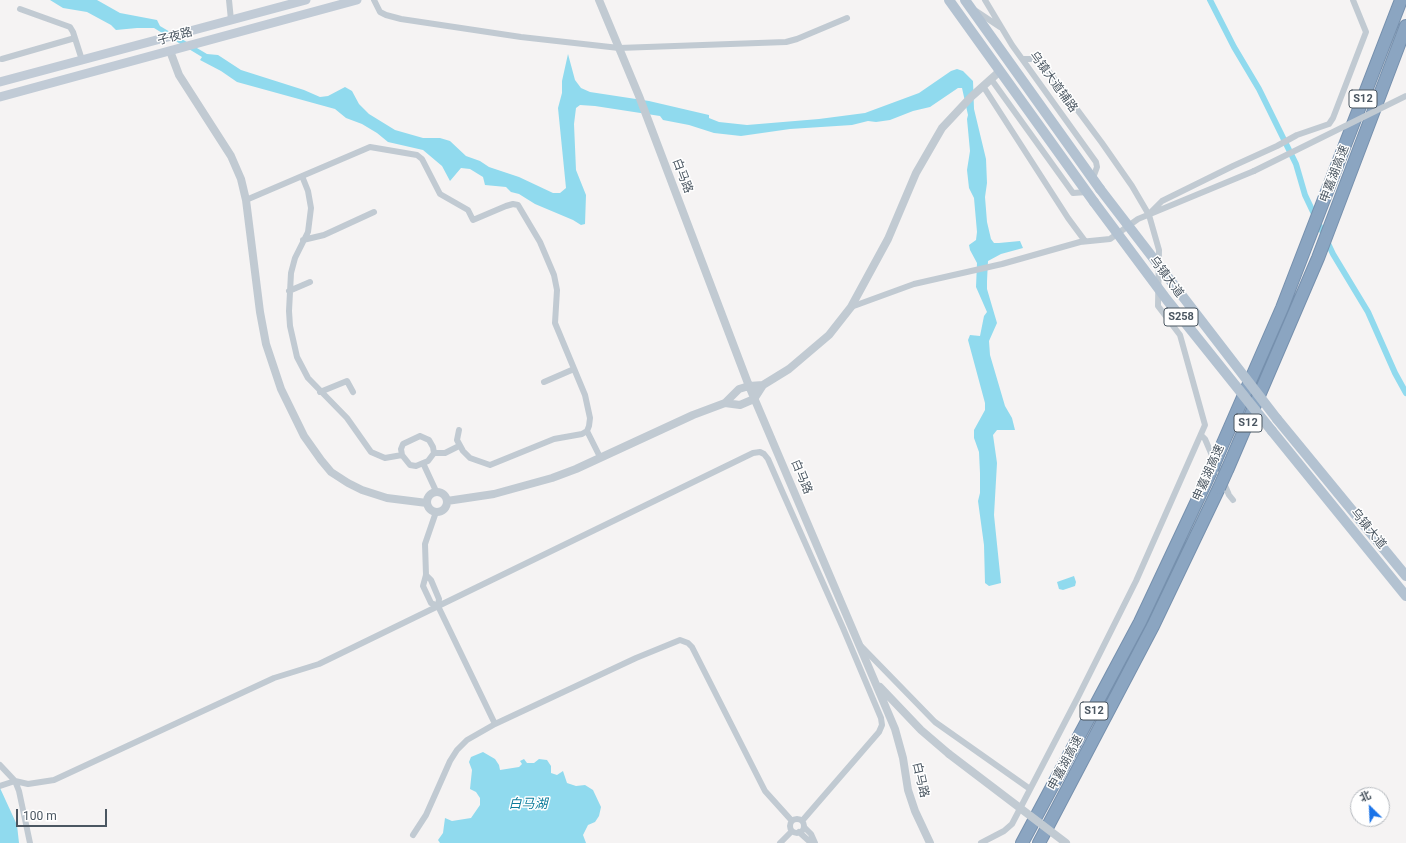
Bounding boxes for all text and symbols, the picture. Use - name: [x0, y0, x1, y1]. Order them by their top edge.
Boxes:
- street label: 子夜路: [156, 25, 194, 49]
- street label: 乌镇大道辅路: [1026, 49, 1080, 115]
- road number: S12: [1349, 90, 1377, 108]
- street label: 申嘉湖高速: [1318, 143, 1352, 205]
- street label: 白马路: [669, 157, 695, 195]
- street label: 乌镇大道: [1146, 253, 1186, 301]
- road number: S258: [1164, 308, 1198, 326]
- road number: S12: [1234, 414, 1262, 432]
- street label: 申嘉湖高速: [1190, 443, 1228, 503]
- street label: 白马路: [787, 458, 815, 496]
- street label: 乌镇大道: [1347, 506, 1389, 552]
- road number: S12: [1080, 702, 1108, 720]
- street label: 申嘉湖高速: [1046, 733, 1086, 793]
- street label: 白马路: [909, 761, 931, 799]
- north arrow: [1350, 787, 1390, 827]
- text: 北: [1358, 788, 1373, 805]
- water label: 白马湖: [509, 797, 547, 813]
- scale bar: [18, 801, 109, 827]
- text: 100 m: [23, 809, 57, 823]

